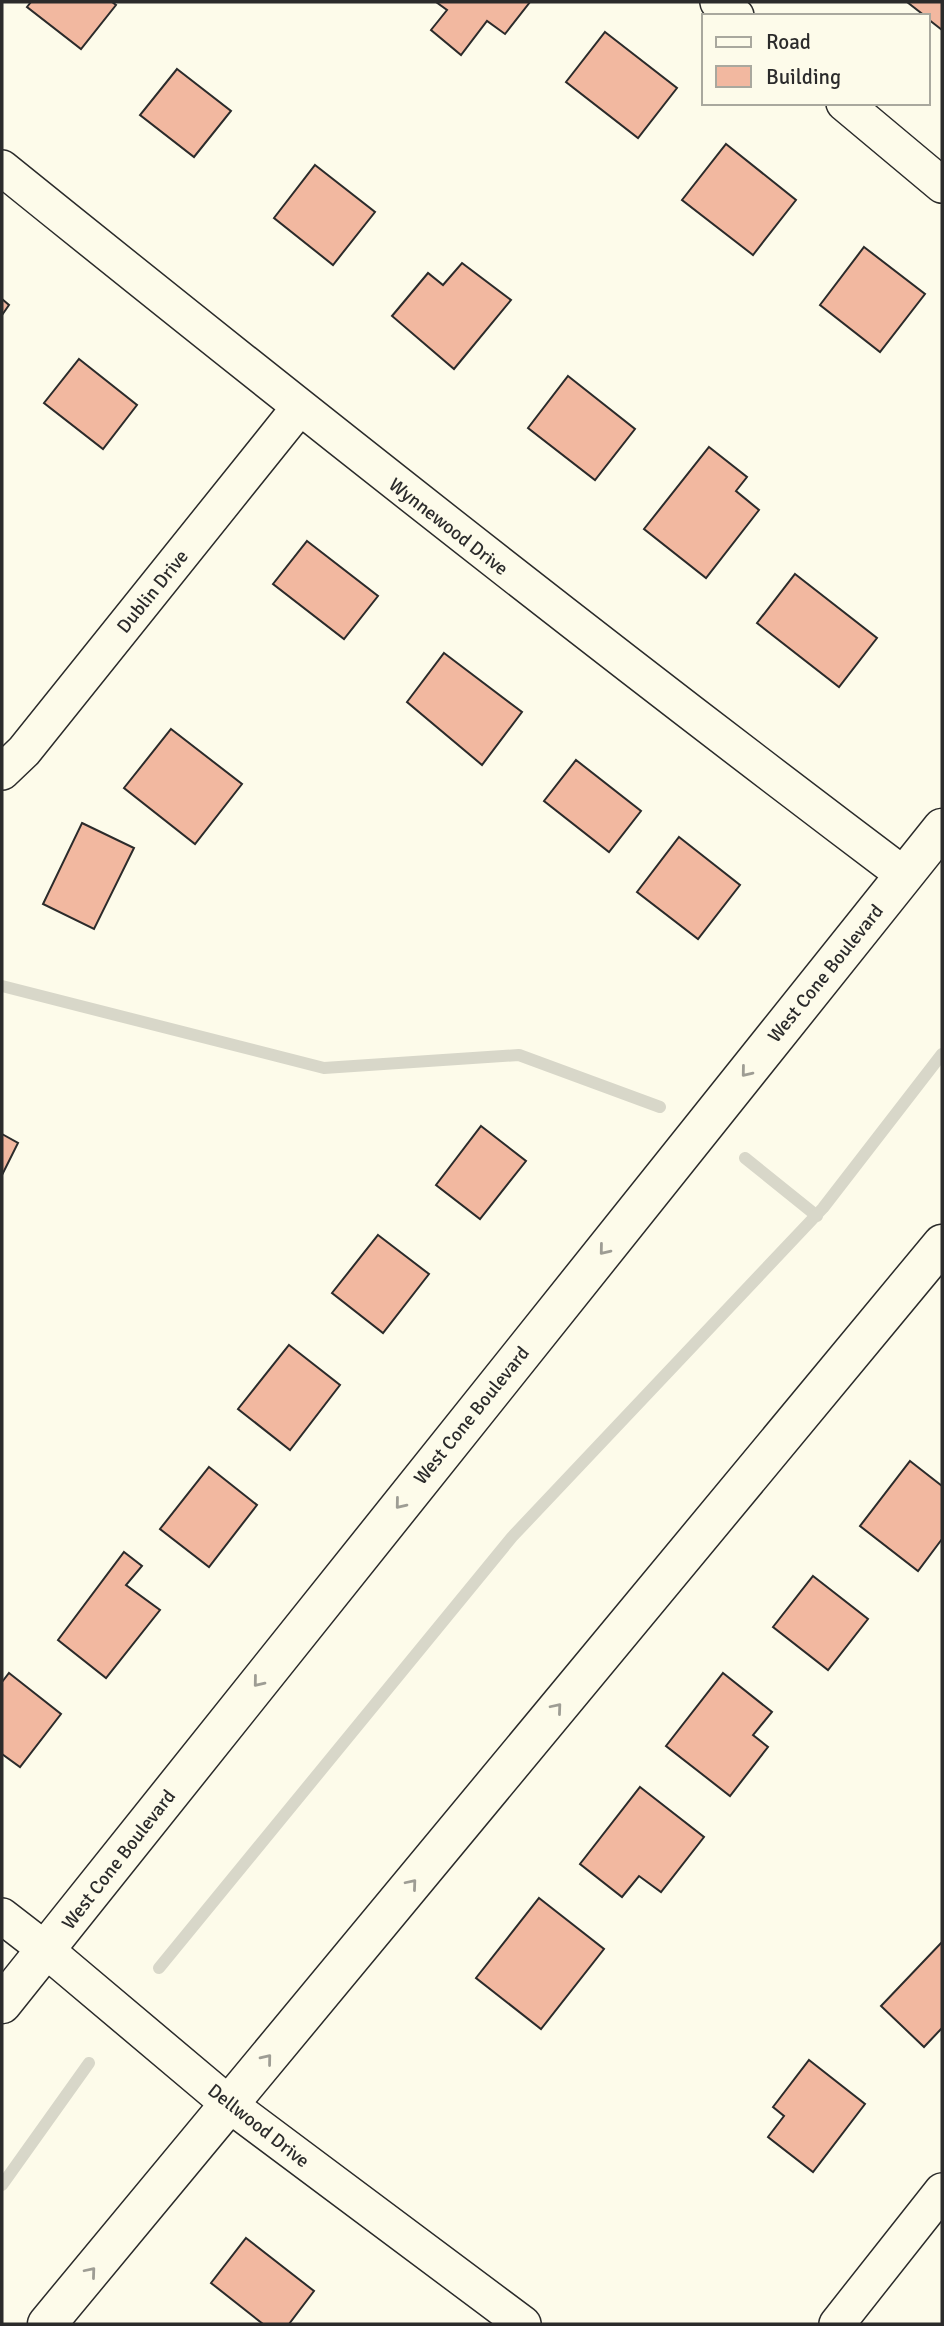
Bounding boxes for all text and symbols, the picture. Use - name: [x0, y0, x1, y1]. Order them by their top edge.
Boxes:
- legend: [702, 14, 930, 105]
- text: Road: [766, 29, 811, 55]
- text: Building: [766, 64, 841, 90]
- street label: Wynnewood Drive: [384, 473, 513, 581]
- street label: Dublin Drive: [112, 545, 194, 638]
- street label: West Cone Boulevard: [763, 900, 889, 1048]
- one-way arrow: [741, 1065, 754, 1077]
- one-way arrow: [599, 1242, 612, 1254]
- street label: West Cone Boulevard: [409, 1342, 535, 1490]
- one-way arrow: [396, 1496, 409, 1509]
- one-way arrow: [254, 1673, 266, 1686]
- one-way arrow: [549, 1704, 562, 1716]
- street label: West Cone Boulevard: [57, 1785, 181, 1934]
- one-way arrow: [404, 1879, 416, 1892]
- one-way arrow: [259, 2054, 271, 2067]
- street label: Dellwood Drive: [203, 2079, 314, 2173]
- one-way arrow: [83, 2267, 95, 2280]

